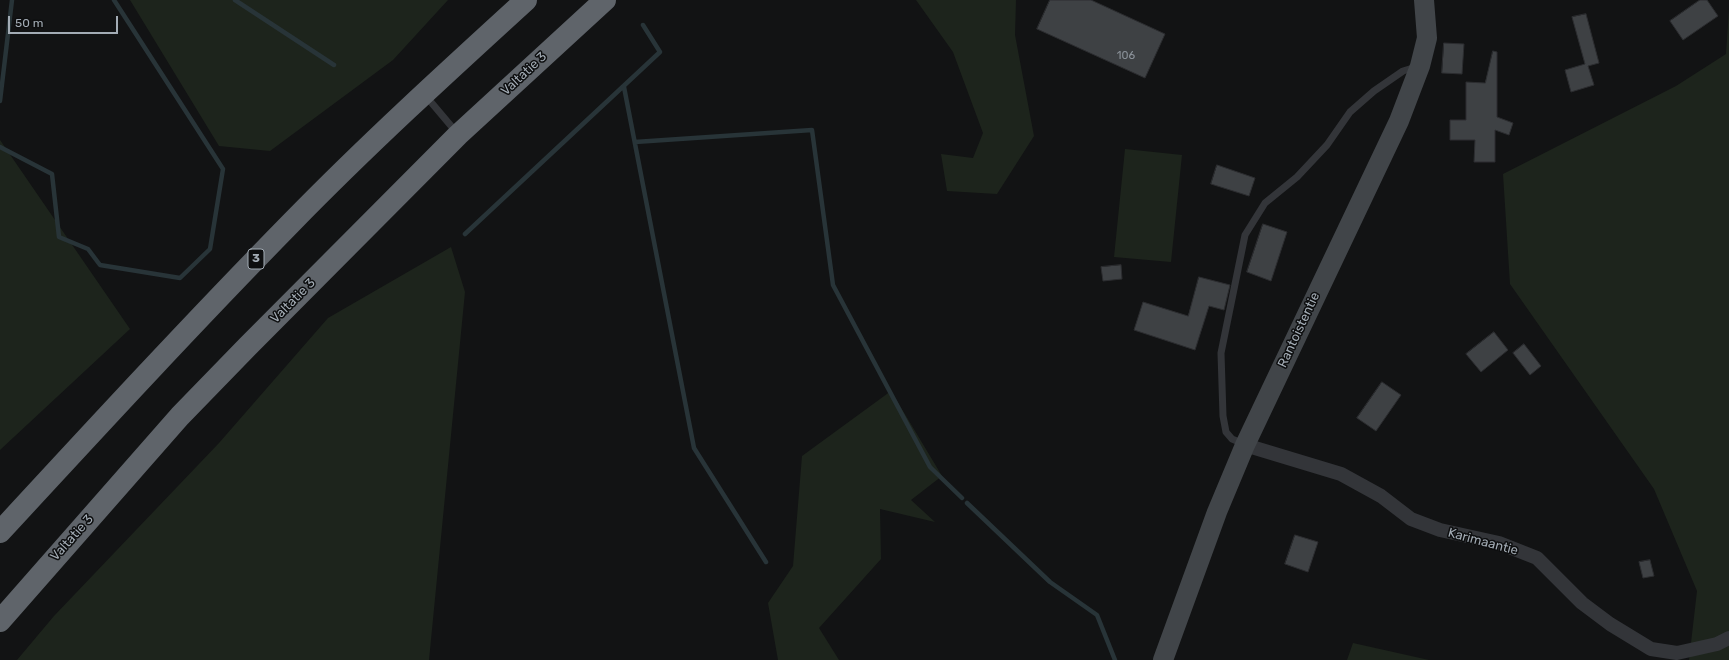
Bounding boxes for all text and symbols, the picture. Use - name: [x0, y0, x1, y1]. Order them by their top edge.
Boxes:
- scale bar: [10, 8, 120, 34]
- text: 50 m: [15, 16, 43, 30]
- street label: Valtatie 3: [498, 49, 550, 99]
- house number: 106: [1117, 49, 1135, 63]
- road number: 3: [248, 249, 264, 269]
- street label: Valtatie 3: [267, 275, 319, 327]
- street label: Rantoistentie: [1275, 290, 1323, 370]
- street label: Valtatie 3: [47, 512, 97, 564]
- street label: Karimaantie: [1446, 525, 1520, 559]

